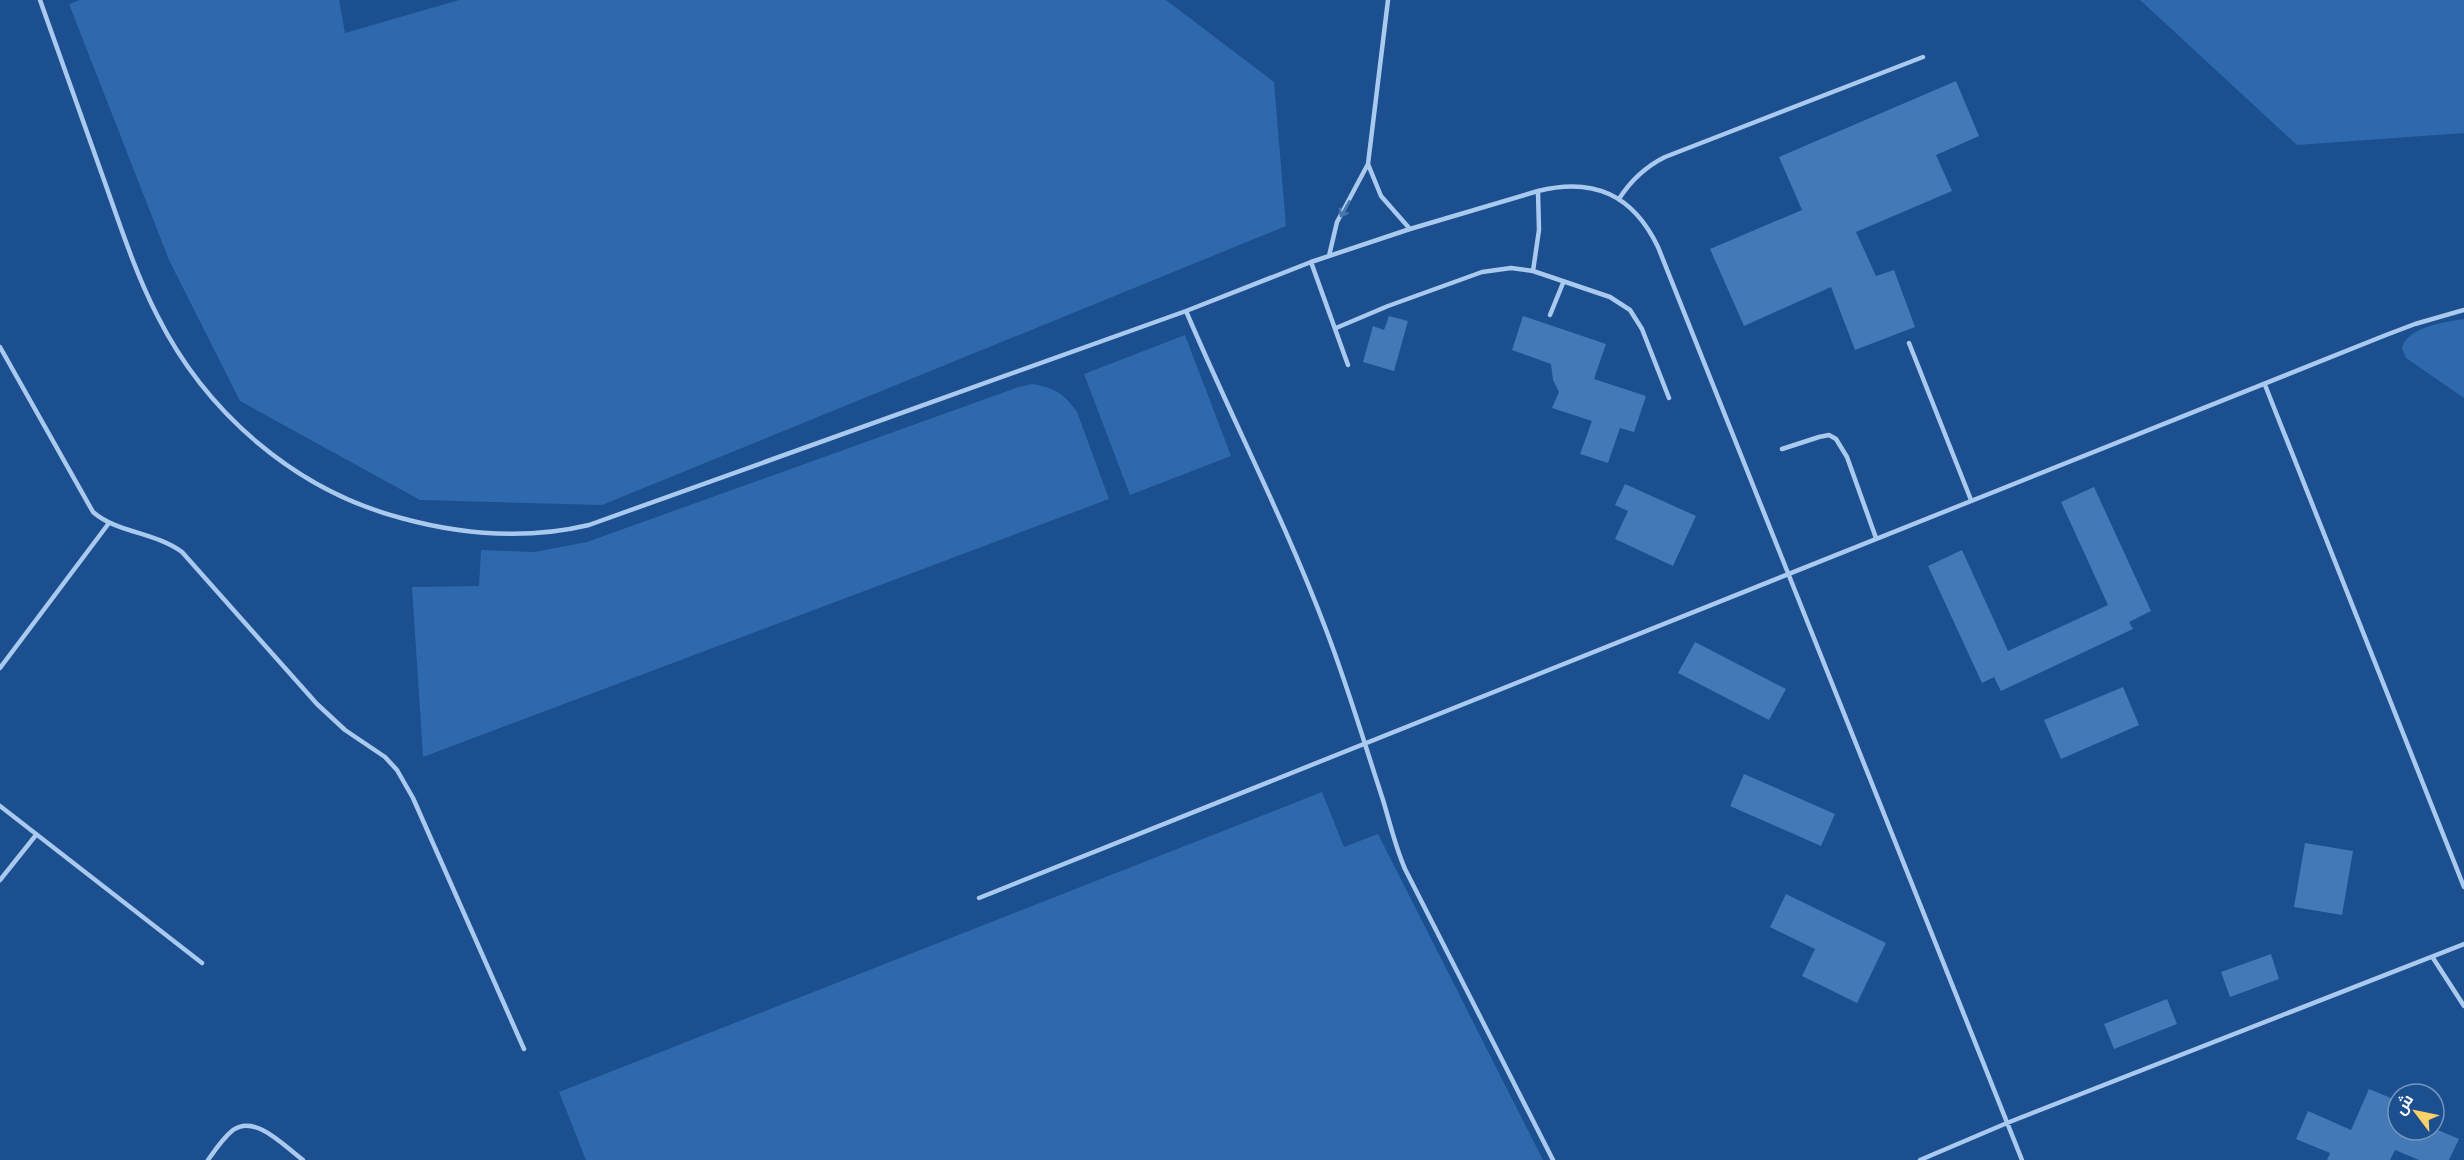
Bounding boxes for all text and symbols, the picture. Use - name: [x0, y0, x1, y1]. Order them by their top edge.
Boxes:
- one-way arrow: [1339, 200, 1351, 217]
- north arrow: [2386, 1082, 2446, 1142]
- text: ش: [2389, 1090, 2419, 1119]

